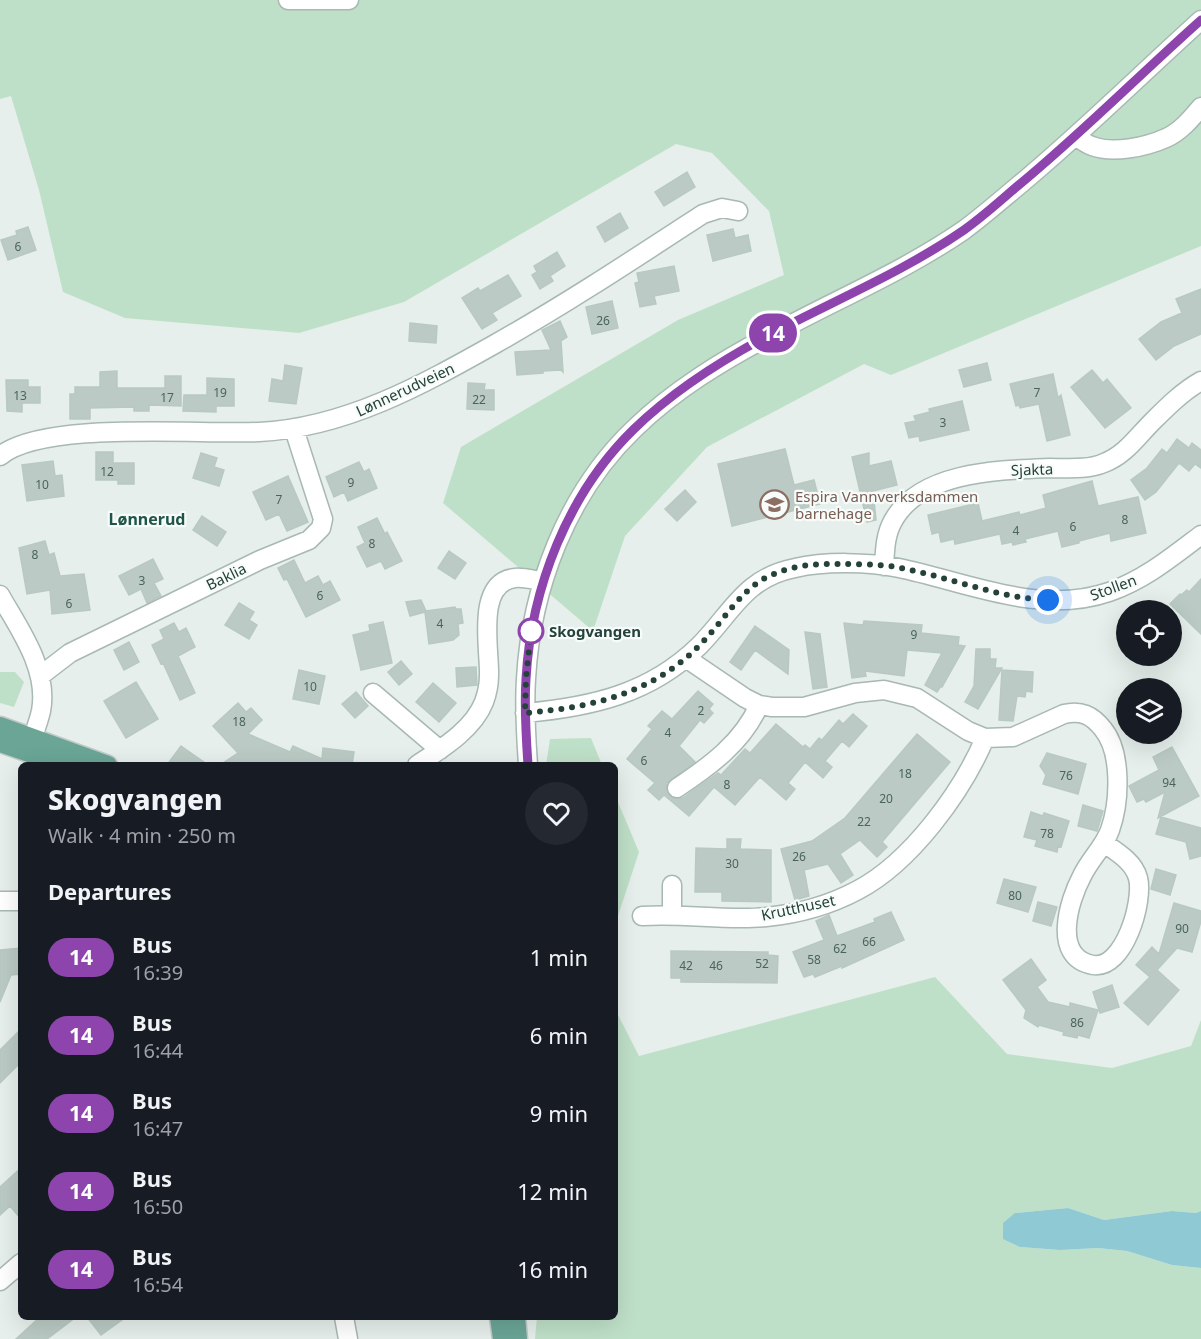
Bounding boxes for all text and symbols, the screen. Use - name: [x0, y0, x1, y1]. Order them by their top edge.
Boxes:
- house number: 6: [15, 238, 22, 255]
- house number: 26: [596, 312, 610, 329]
- line badge: 14: [746, 314, 800, 352]
- text: 14: [761, 319, 785, 347]
- street label: Lønnerudveien: [353, 357, 457, 421]
- house number: 19: [213, 384, 227, 401]
- house number: 7: [1034, 384, 1041, 401]
- house number: 13: [13, 387, 27, 404]
- house number: 17: [160, 389, 174, 406]
- house number: 22: [472, 391, 486, 408]
- house number: 3: [940, 414, 947, 431]
- street label: Sjakta: [1010, 458, 1054, 480]
- house number: 12: [100, 463, 114, 480]
- house number: 9: [348, 474, 355, 491]
- house number: 10: [35, 476, 49, 493]
- place label: Espira Vannverksdammen barnehage: [795, 486, 978, 523]
- school or university icon: Espira Vannverksdammen barnehage: [758, 489, 790, 521]
- house number: 7: [276, 491, 283, 508]
- district label: Lønnerud: [109, 508, 185, 530]
- house number: 8: [1122, 511, 1129, 528]
- house number: 6: [1070, 518, 1077, 535]
- house number: 4: [1013, 522, 1020, 539]
- house number: 8: [369, 535, 376, 552]
- house number: 8: [32, 546, 39, 563]
- street label: Baklia: [203, 558, 249, 594]
- street label: Stollen: [1087, 569, 1139, 605]
- house number: 3: [139, 572, 146, 589]
- your location: [1033, 585, 1063, 615]
- house number: 6: [317, 587, 324, 604]
- house number: 6: [66, 595, 73, 612]
- map controls: [1116, 600, 1182, 744]
- button: locate: [1116, 600, 1182, 666]
- house number: 4: [437, 615, 444, 632]
- marker: Skogvangen: [518, 618, 544, 644]
- place label: Skogvangen: [549, 621, 641, 641]
- house number: 9: [911, 626, 918, 643]
- house number: 10: [303, 678, 317, 695]
- button: layers: [1116, 678, 1182, 744]
- house number: 2: [698, 702, 705, 719]
- house number: 18: [232, 713, 246, 730]
- house number: 4: [665, 724, 672, 741]
- house number: 6: [641, 752, 648, 769]
- house number: 18: [898, 765, 912, 782]
- house number: 76: [1059, 767, 1073, 784]
- house number: 94: [1162, 774, 1176, 791]
- house number: 8: [724, 776, 731, 793]
- text: Skogvangen: [48, 780, 222, 818]
- button: heart: [525, 782, 588, 845]
- house number: 20: [879, 790, 893, 807]
- house number: 22: [857, 813, 871, 830]
- text: Walk · 4 min · 250 m: [48, 822, 236, 849]
- house number: 78: [1040, 825, 1054, 842]
- house number: 26: [792, 848, 806, 865]
- house number: 30: [725, 855, 739, 872]
- text: Departures: [48, 876, 172, 906]
- house number: 80: [1008, 887, 1022, 904]
- street label: Krutthuset: [759, 889, 837, 925]
- house number: 90: [1175, 920, 1189, 937]
- text: Bus: [132, 929, 172, 959]
- house number: 66: [862, 933, 876, 950]
- house number: 62: [833, 940, 847, 957]
- text: 1 min: [530, 942, 588, 972]
- text: 14: [69, 943, 93, 971]
- house number: 58: [807, 951, 821, 968]
- house number: 52: [755, 955, 769, 972]
- house number: 42: [679, 957, 693, 974]
- house number: 46: [709, 957, 723, 974]
- text: 16:39: [132, 959, 183, 986]
- text: Bus: [132, 1007, 172, 1037]
- house number: 86: [1070, 1014, 1084, 1031]
- text: 6 min: [530, 1020, 588, 1050]
- text: 14: [69, 1021, 93, 1049]
- text: 16:44: [132, 1037, 183, 1064]
- text: Bus: [132, 1085, 172, 1115]
- text: 9 min: [530, 1098, 588, 1128]
- text: 14: [69, 1099, 93, 1127]
- text: 16:47: [132, 1115, 183, 1142]
- text: Bus: [132, 1163, 172, 1193]
- text: 12 min: [517, 1176, 588, 1206]
- text: 14: [69, 1177, 93, 1205]
- text: 16:50: [132, 1193, 183, 1220]
- text: Bus: [132, 1241, 172, 1271]
- text: 16 min: [517, 1254, 588, 1284]
- text: 14: [69, 1255, 93, 1283]
- text: 16:54: [132, 1271, 183, 1298]

